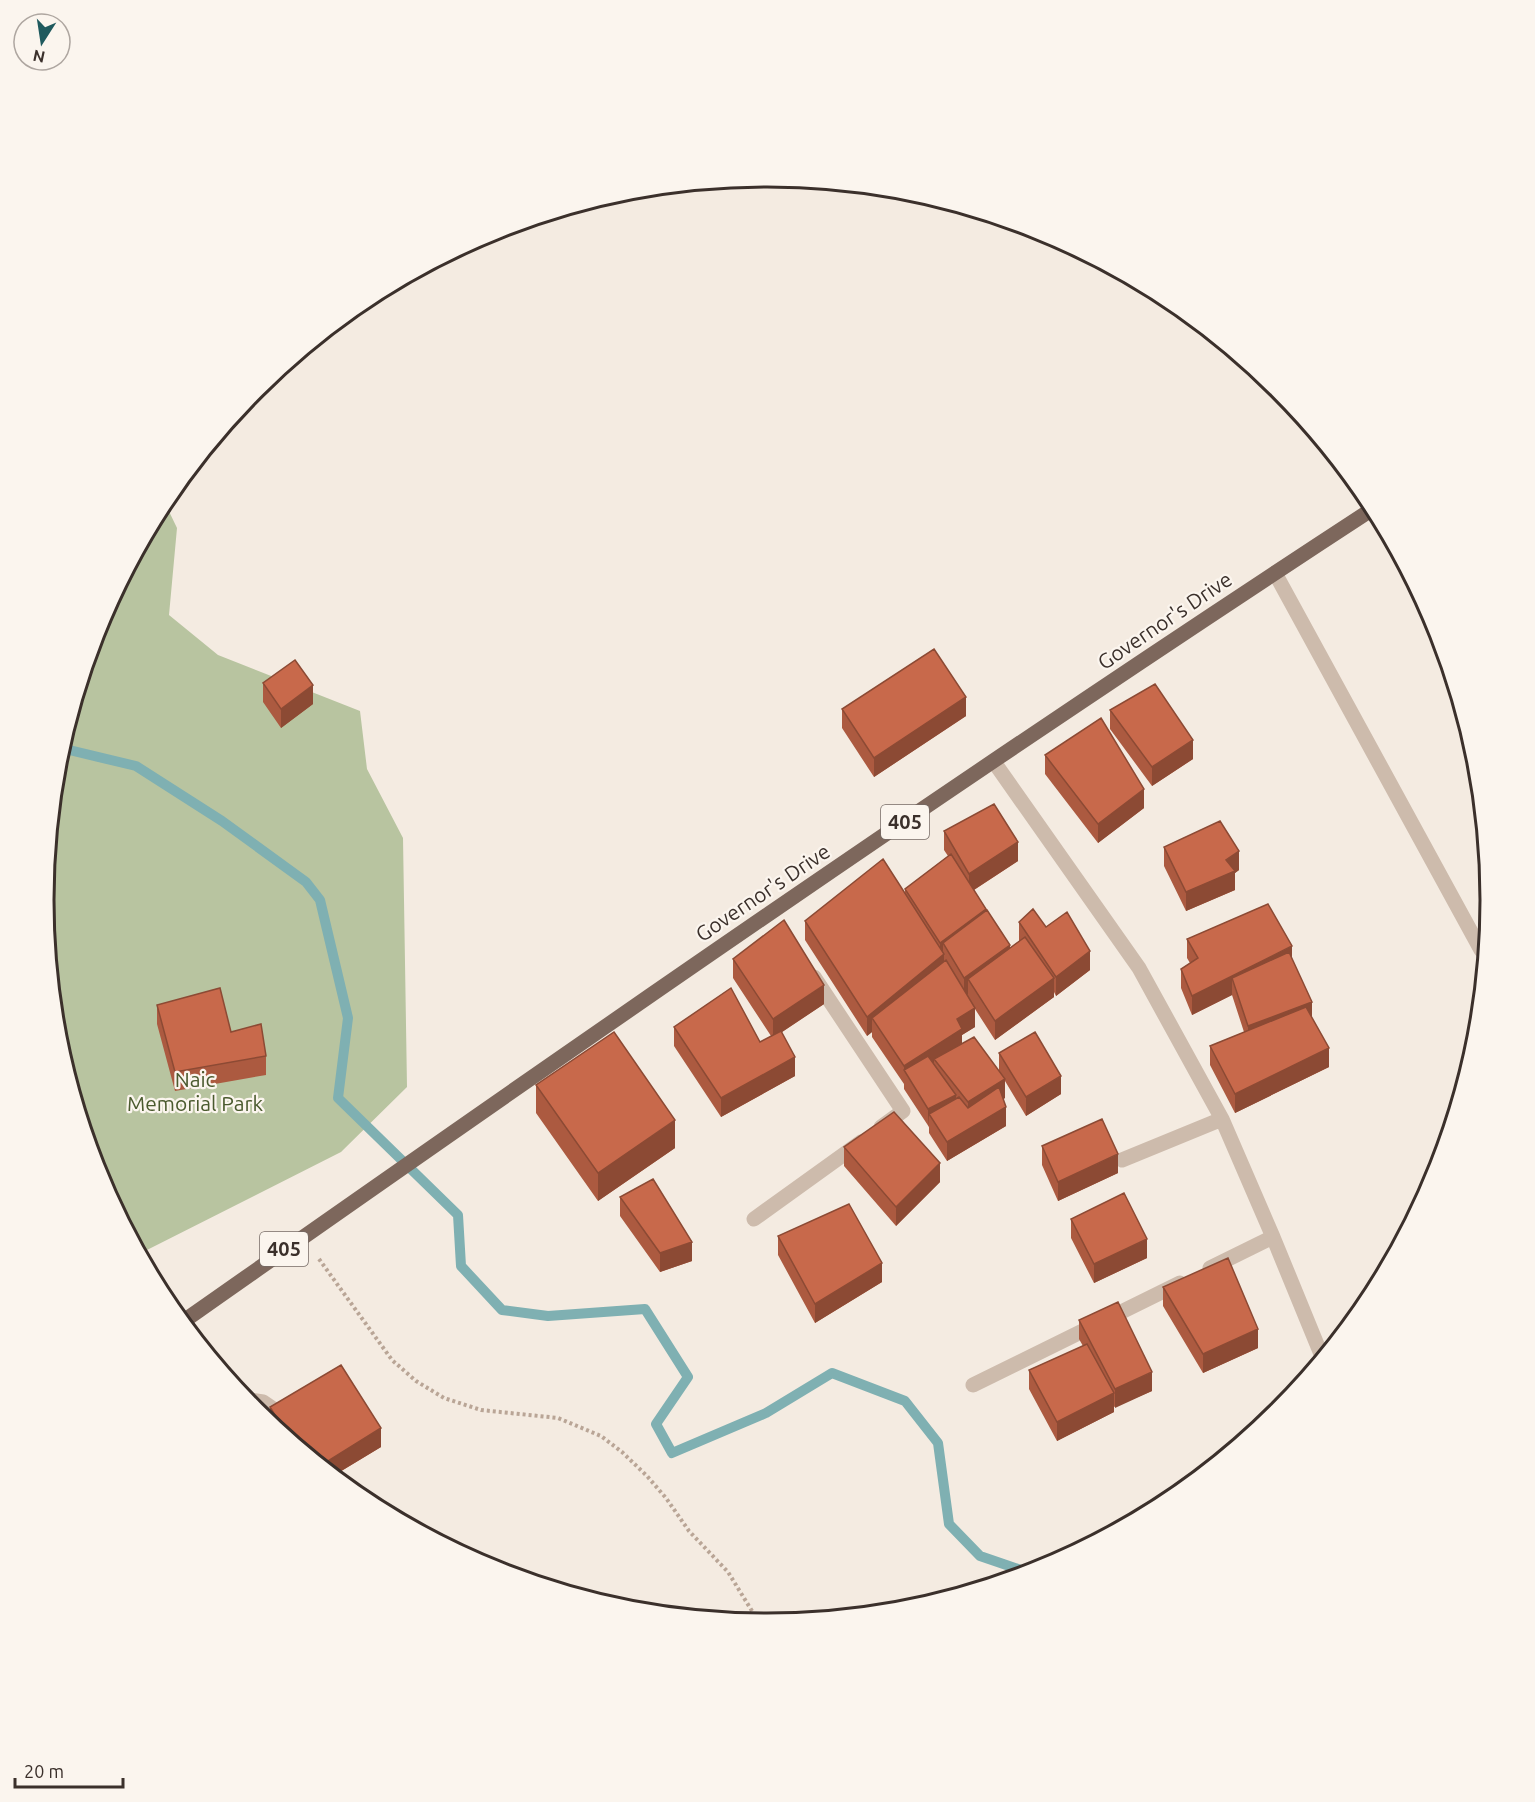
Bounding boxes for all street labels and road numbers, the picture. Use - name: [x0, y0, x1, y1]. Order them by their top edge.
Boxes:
- street label: Governor's Drive: [1093, 566, 1236, 674]
- road number: 405: [881, 805, 929, 839]
- street label: Governor's Drive: [691, 838, 834, 946]
- road number: 405: [260, 1232, 308, 1266]

